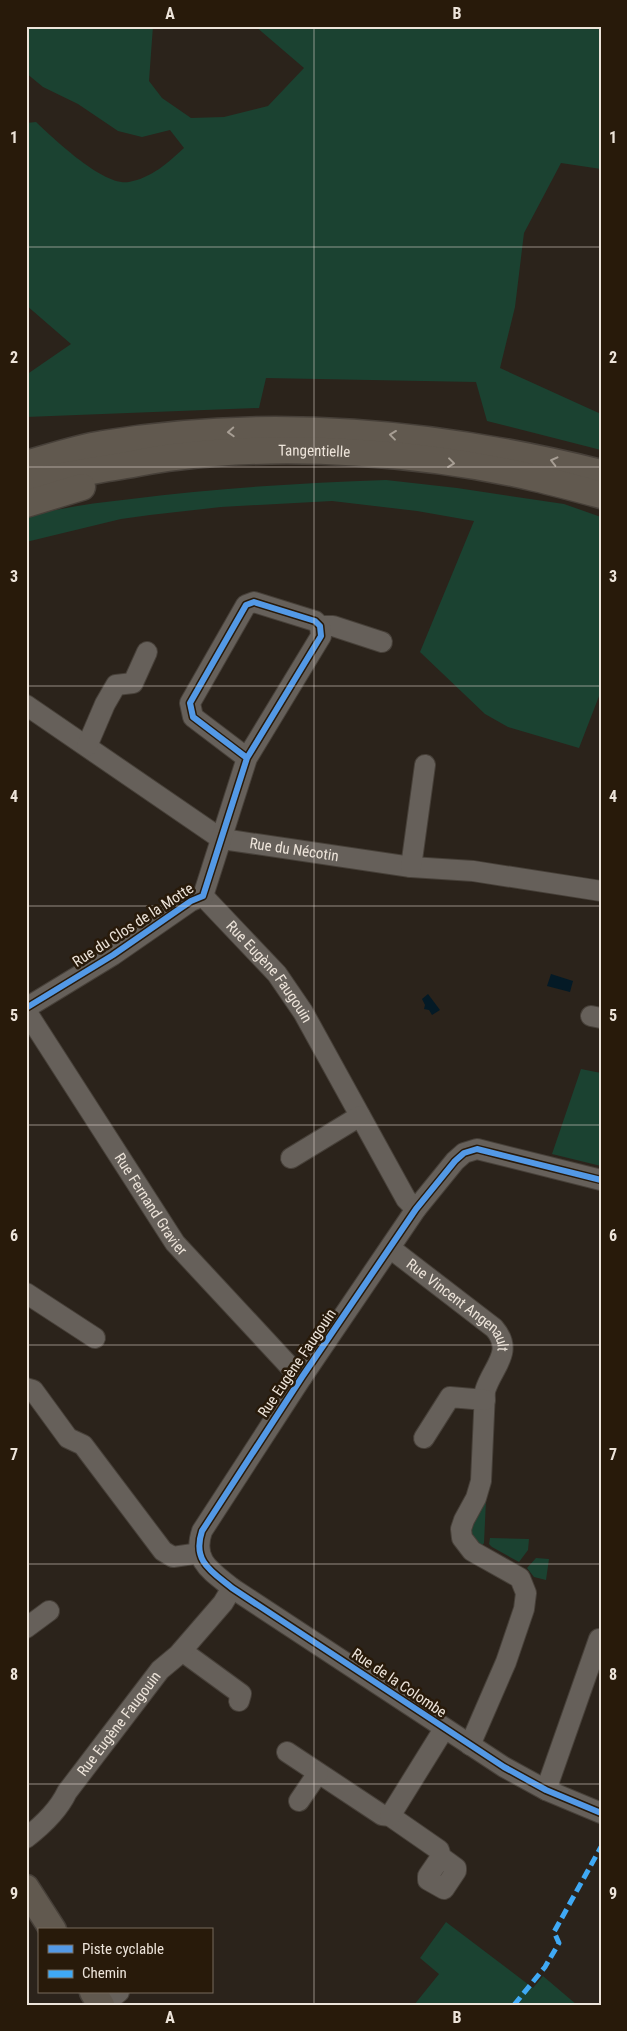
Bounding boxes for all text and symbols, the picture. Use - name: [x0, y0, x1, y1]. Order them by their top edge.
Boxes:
- text: A: [165, 4, 175, 23]
- text: B: [453, 4, 462, 23]
- text: 1: [10, 128, 18, 147]
- text: 1: [609, 128, 617, 147]
- text: 2: [10, 348, 18, 367]
- text: 2: [609, 348, 617, 367]
- one-way arrow: [227, 427, 234, 437]
- one-way arrow: [389, 430, 397, 441]
- street label: Tangentielle: [278, 441, 351, 461]
- one-way arrow: [549, 456, 558, 467]
- one-way arrow: [446, 457, 455, 467]
- text: 3: [10, 567, 18, 586]
- text: 3: [609, 567, 617, 586]
- text: 4: [10, 787, 18, 806]
- text: 4: [609, 787, 617, 806]
- street label: Rue du Nécotin: [248, 834, 340, 865]
- street label: Rue du Clos de la Motte: [69, 879, 197, 971]
- street label: Rue Eugène Faugouin: [222, 917, 316, 1026]
- text: 5: [10, 1006, 18, 1025]
- text: 5: [609, 1006, 617, 1025]
- street label: Rue Fernand Gravier: [111, 1150, 191, 1259]
- text: 6: [10, 1226, 18, 1245]
- text: 6: [609, 1226, 617, 1245]
- street label: Rue Vincent Angenault: [403, 1255, 512, 1352]
- street label: Rue Eugène Faugouin: [254, 1305, 340, 1421]
- text: 7: [10, 1445, 18, 1464]
- text: 7: [609, 1445, 617, 1464]
- street label: Rue de la Colombe: [348, 1645, 450, 1721]
- text: 8: [10, 1665, 18, 1684]
- text: 8: [609, 1665, 617, 1684]
- street label: Rue Eugène Faugouin: [73, 1668, 165, 1780]
- text: 9: [10, 1884, 18, 1903]
- text: 9: [609, 1884, 617, 1903]
- legend: [38, 1928, 212, 1994]
- text: Piste cyclable: [82, 1940, 164, 1958]
- text: Chemin: [82, 1964, 127, 1982]
- text: A: [165, 2008, 175, 2027]
- text: B: [453, 2008, 462, 2027]

